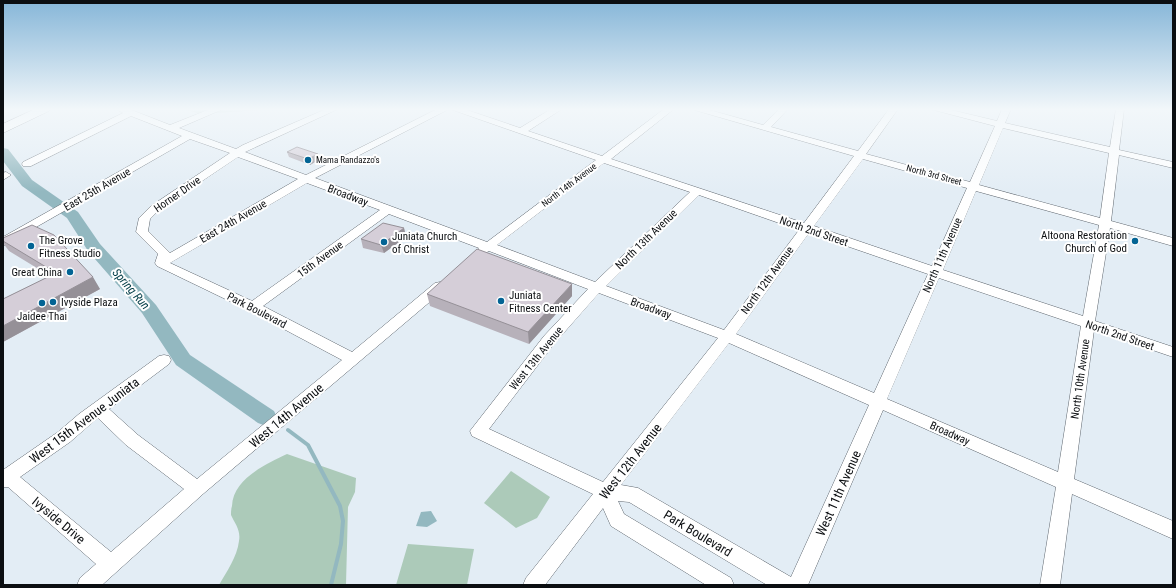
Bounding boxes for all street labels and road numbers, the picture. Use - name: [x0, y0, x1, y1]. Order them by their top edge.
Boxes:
- street label: North 14th Avenue: [540, 161, 598, 209]
- street label: North 3rd Street: [905, 163, 963, 187]
- street label: East 25th Avenue: [61, 165, 133, 214]
- street label: Horner Drive: [151, 174, 203, 215]
- street label: Broadway: [326, 182, 370, 209]
- street label: East 24th Avenue: [197, 197, 269, 246]
- street label: North 13th Avenue: [613, 207, 680, 272]
- street label: North 2nd Street: [778, 214, 850, 249]
- street label: North 11th Avenue: [920, 216, 965, 295]
- street label: 15th Avenue: [295, 238, 346, 280]
- street label: North 12th Avenue: [738, 244, 796, 317]
- street label: Park Boulevard: [225, 290, 289, 331]
- street label: Broadway: [629, 295, 673, 322]
- street label: North 2nd Street: [1084, 318, 1156, 353]
- street label: West 13th Avenue: [507, 324, 566, 393]
- street label: North 10th Avenue: [1068, 338, 1093, 420]
- street label: West 15th Avenue Juniata: [27, 374, 142, 466]
- street label: West 14th Avenue: [246, 380, 326, 451]
- street label: Broadway: [928, 419, 972, 448]
- street label: West 12th Avenue: [596, 420, 665, 502]
- street label: West 11th Avenue: [813, 448, 864, 538]
- street label: Ivyside Drive: [29, 494, 88, 547]
- street label: Park Boulevard: [661, 507, 735, 560]

